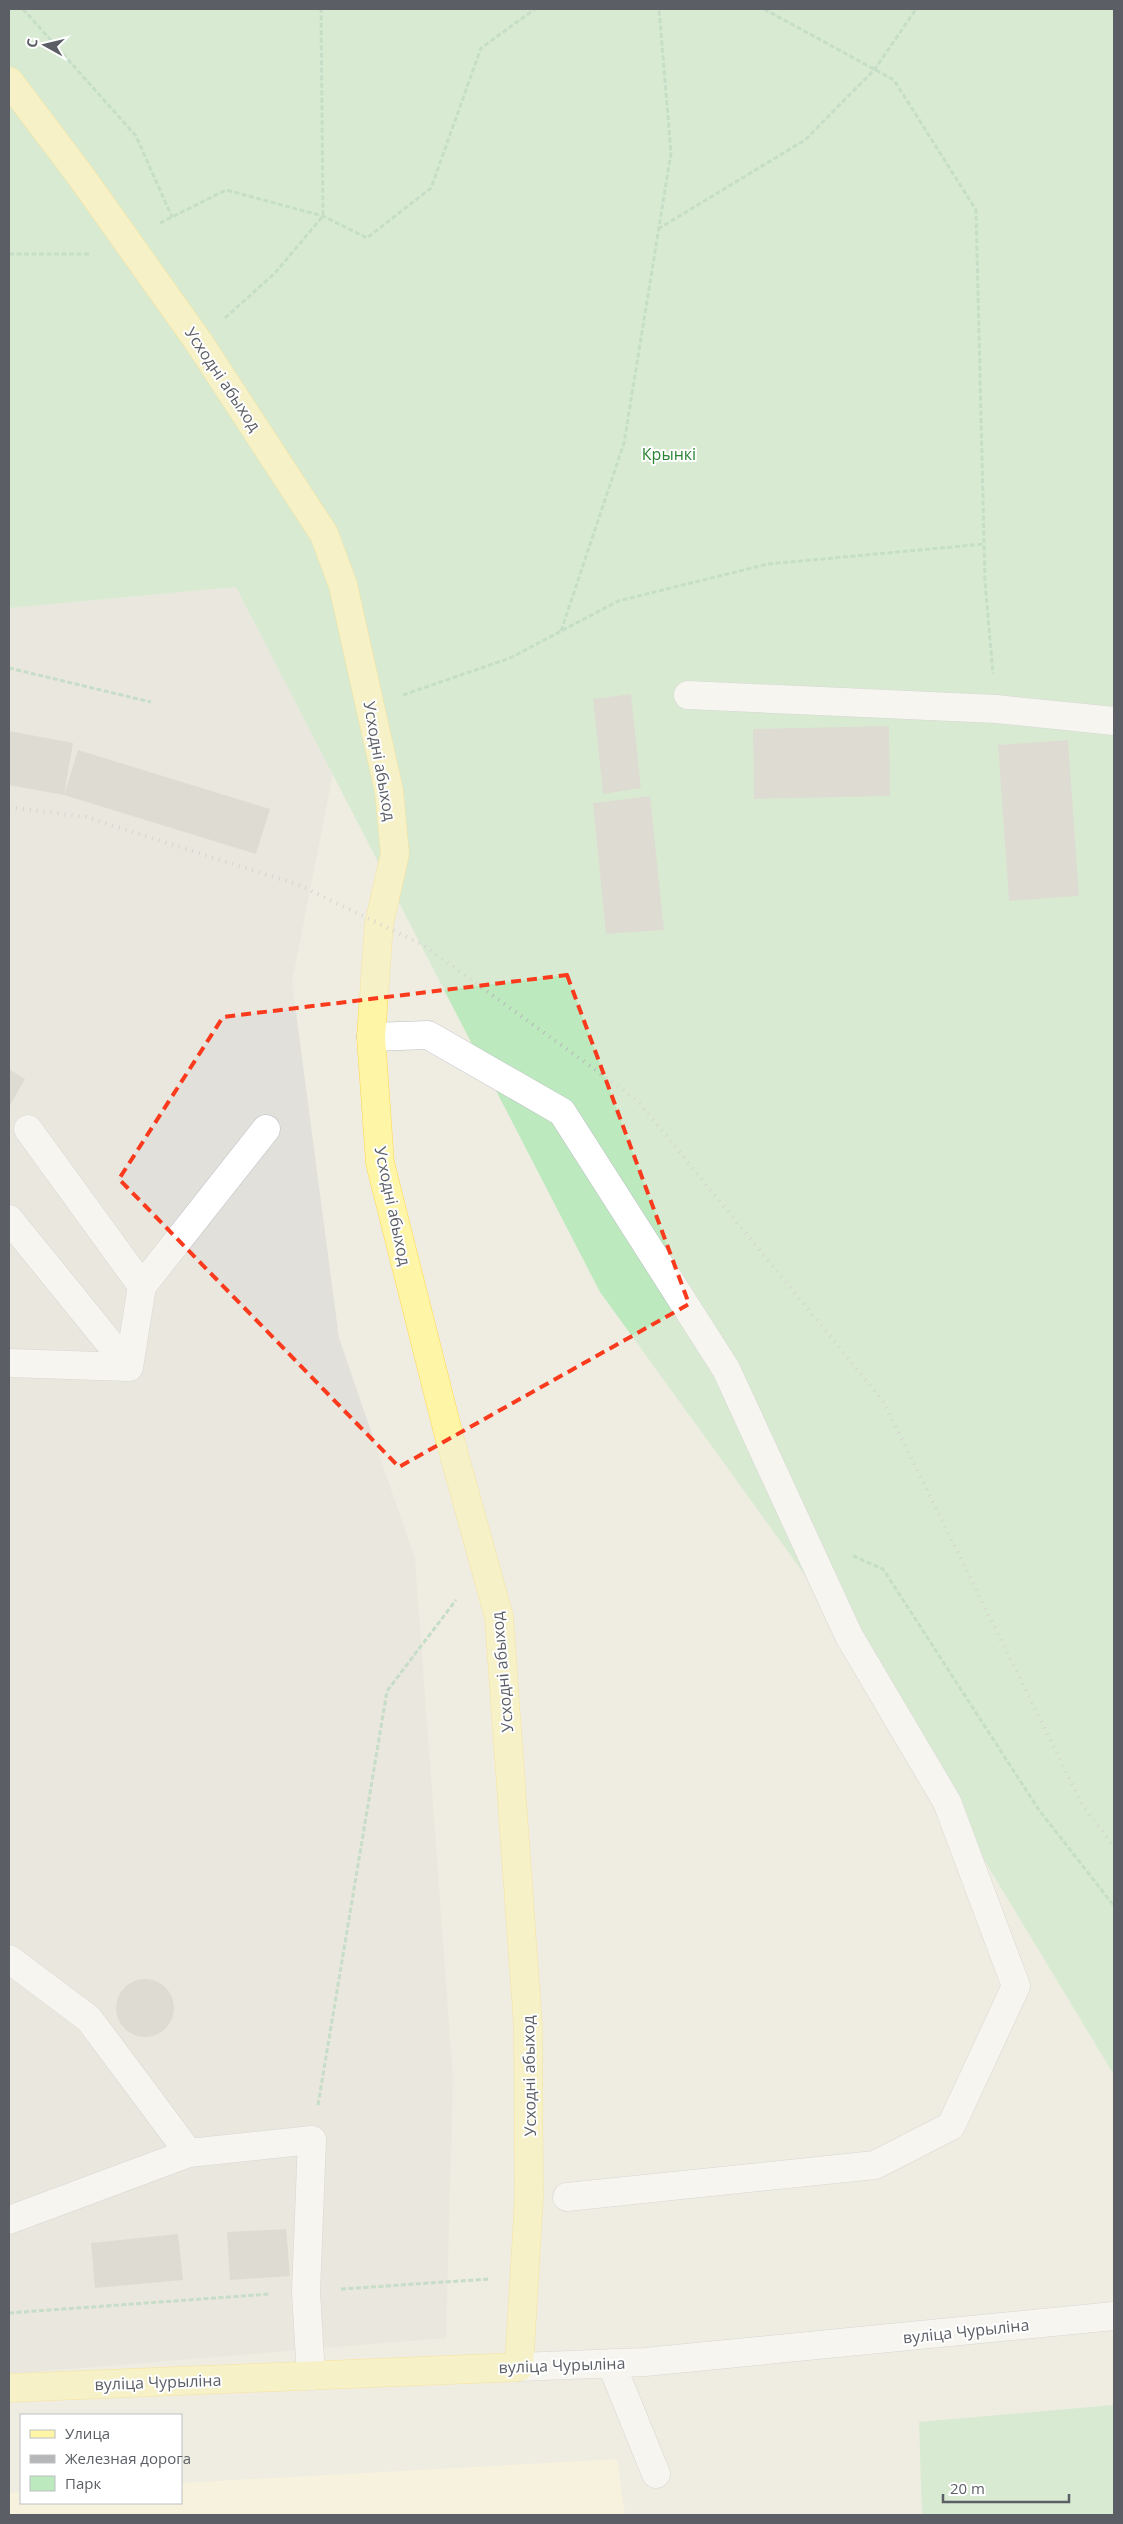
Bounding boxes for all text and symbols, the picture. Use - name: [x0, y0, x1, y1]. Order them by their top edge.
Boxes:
- north arrow: [20, 20, 70, 70]
- text: С: [22, 37, 42, 49]
- street label: Усходні абыход: [180, 323, 266, 435]
- park label: Крынкі: [642, 443, 696, 465]
- street label: Усходні абыход: [359, 700, 401, 822]
- street label: Усходні абыход: [370, 1145, 416, 1267]
- street label: Усходні абыход: [486, 1611, 518, 1733]
- street label: Усходні абыход: [517, 2015, 541, 2137]
- street label: вуліца Чурыліна: [902, 2313, 1030, 2349]
- street label: вуліца Чурыліна: [498, 2352, 626, 2378]
- street label: вуліца Чурыліна: [94, 2369, 222, 2395]
- legend: [20, 2414, 182, 2504]
- text: Улица: [65, 2423, 110, 2443]
- text: Железная дорога: [65, 2448, 191, 2468]
- scale bar: [943, 2472, 1069, 2504]
- text: Парк: [65, 2473, 101, 2493]
- text: 20 m: [950, 2478, 985, 2498]

